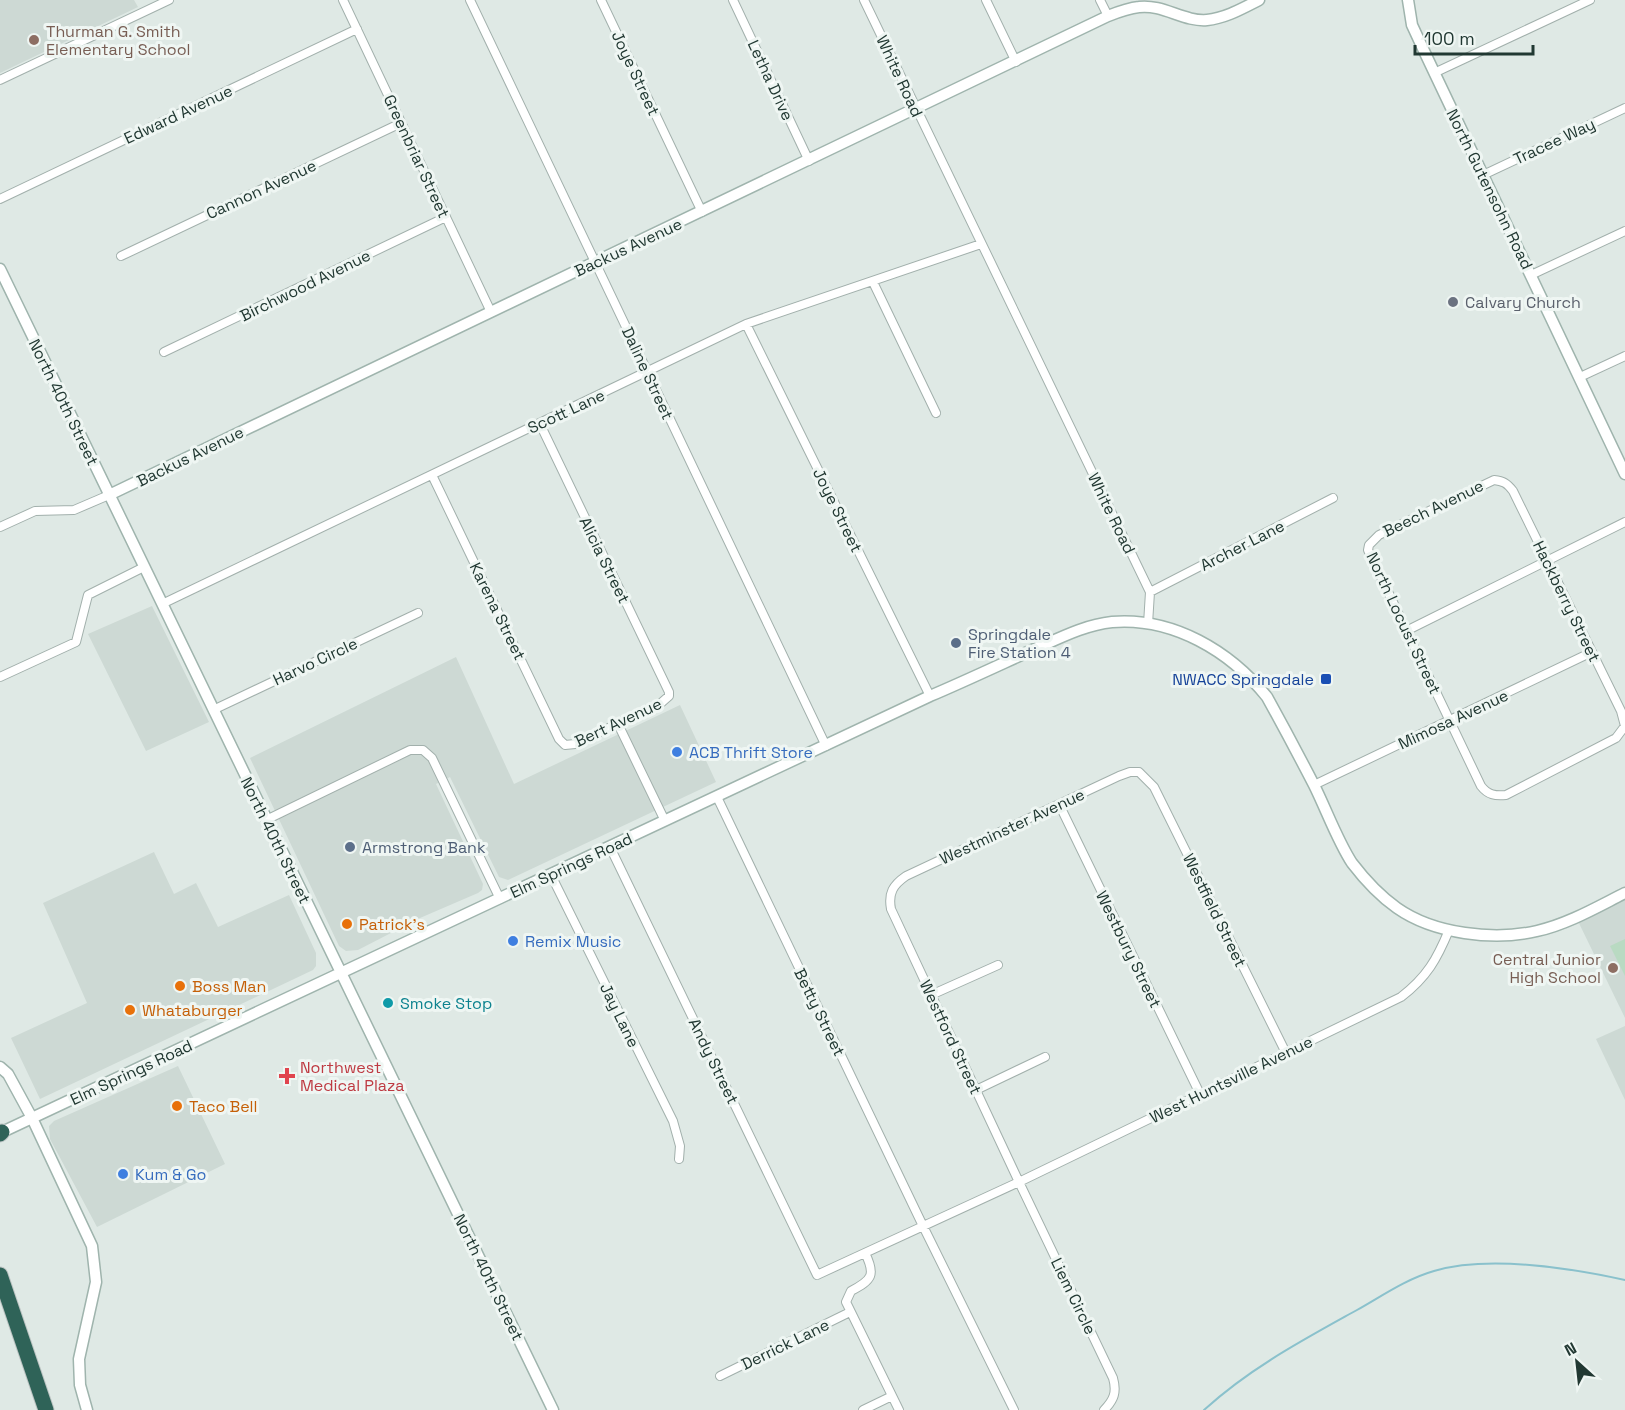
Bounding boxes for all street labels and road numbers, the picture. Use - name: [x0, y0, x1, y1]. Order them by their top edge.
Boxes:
- street label: Joye Street: [607, 27, 664, 119]
- street label: White Road: [872, 32, 928, 120]
- street label: Letha Drive: [743, 37, 798, 124]
- street label: Edward Avenue: [120, 80, 236, 149]
- street label: Greenbriar Street: [379, 91, 454, 221]
- street label: North Gutensohn Road: [1442, 106, 1538, 273]
- street label: Tracee Way: [1510, 113, 1599, 170]
- street label: Cannon Avenue: [203, 155, 320, 224]
- street label: Backus Avenue: [571, 213, 685, 282]
- street label: Birchwood Avenue: [236, 245, 374, 326]
- street label: Daline Street: [617, 323, 678, 423]
- street label: North 40th Street: [24, 335, 103, 469]
- street label: Scott Lane: [524, 384, 608, 439]
- street label: Backus Avenue: [133, 422, 247, 491]
- street label: Joye Street: [808, 465, 867, 556]
- street label: White Road: [1083, 469, 1140, 557]
- street label: Beech Avenue: [1379, 475, 1487, 542]
- street label: Alicia Street: [575, 514, 635, 607]
- street label: Archer Lane: [1196, 515, 1288, 576]
- street label: Hackberry Street: [1528, 537, 1605, 665]
- street label: North Locust Street: [1361, 549, 1446, 698]
- street label: Karena Street: [465, 559, 530, 664]
- street label: Harvo Circle: [270, 633, 361, 690]
- street label: Mimosa Avenue: [1395, 685, 1512, 754]
- street label: Bert Avenue: [571, 693, 665, 752]
- street label: North 40th Street: [236, 773, 315, 907]
- street label: Westminster Avenue: [936, 784, 1088, 869]
- street label: Elm Springs Road: [507, 828, 636, 903]
- street label: Westfield Street: [1178, 850, 1251, 971]
- street label: Westbury Street: [1091, 887, 1166, 1011]
- street label: Betty Street: [789, 965, 850, 1060]
- street label: Westford Street: [915, 977, 986, 1098]
- street label: Jay Lane: [595, 980, 644, 1051]
- street label: Andy Street: [684, 1015, 743, 1108]
- street label: West Huntsville Avenue: [1146, 1031, 1316, 1128]
- street label: Elm Springs Road: [67, 1035, 196, 1110]
- street label: North 40th Street: [449, 1210, 528, 1344]
- street label: Liem Circle: [1046, 1254, 1101, 1338]
- street label: Derrick Lane: [738, 1314, 833, 1375]

